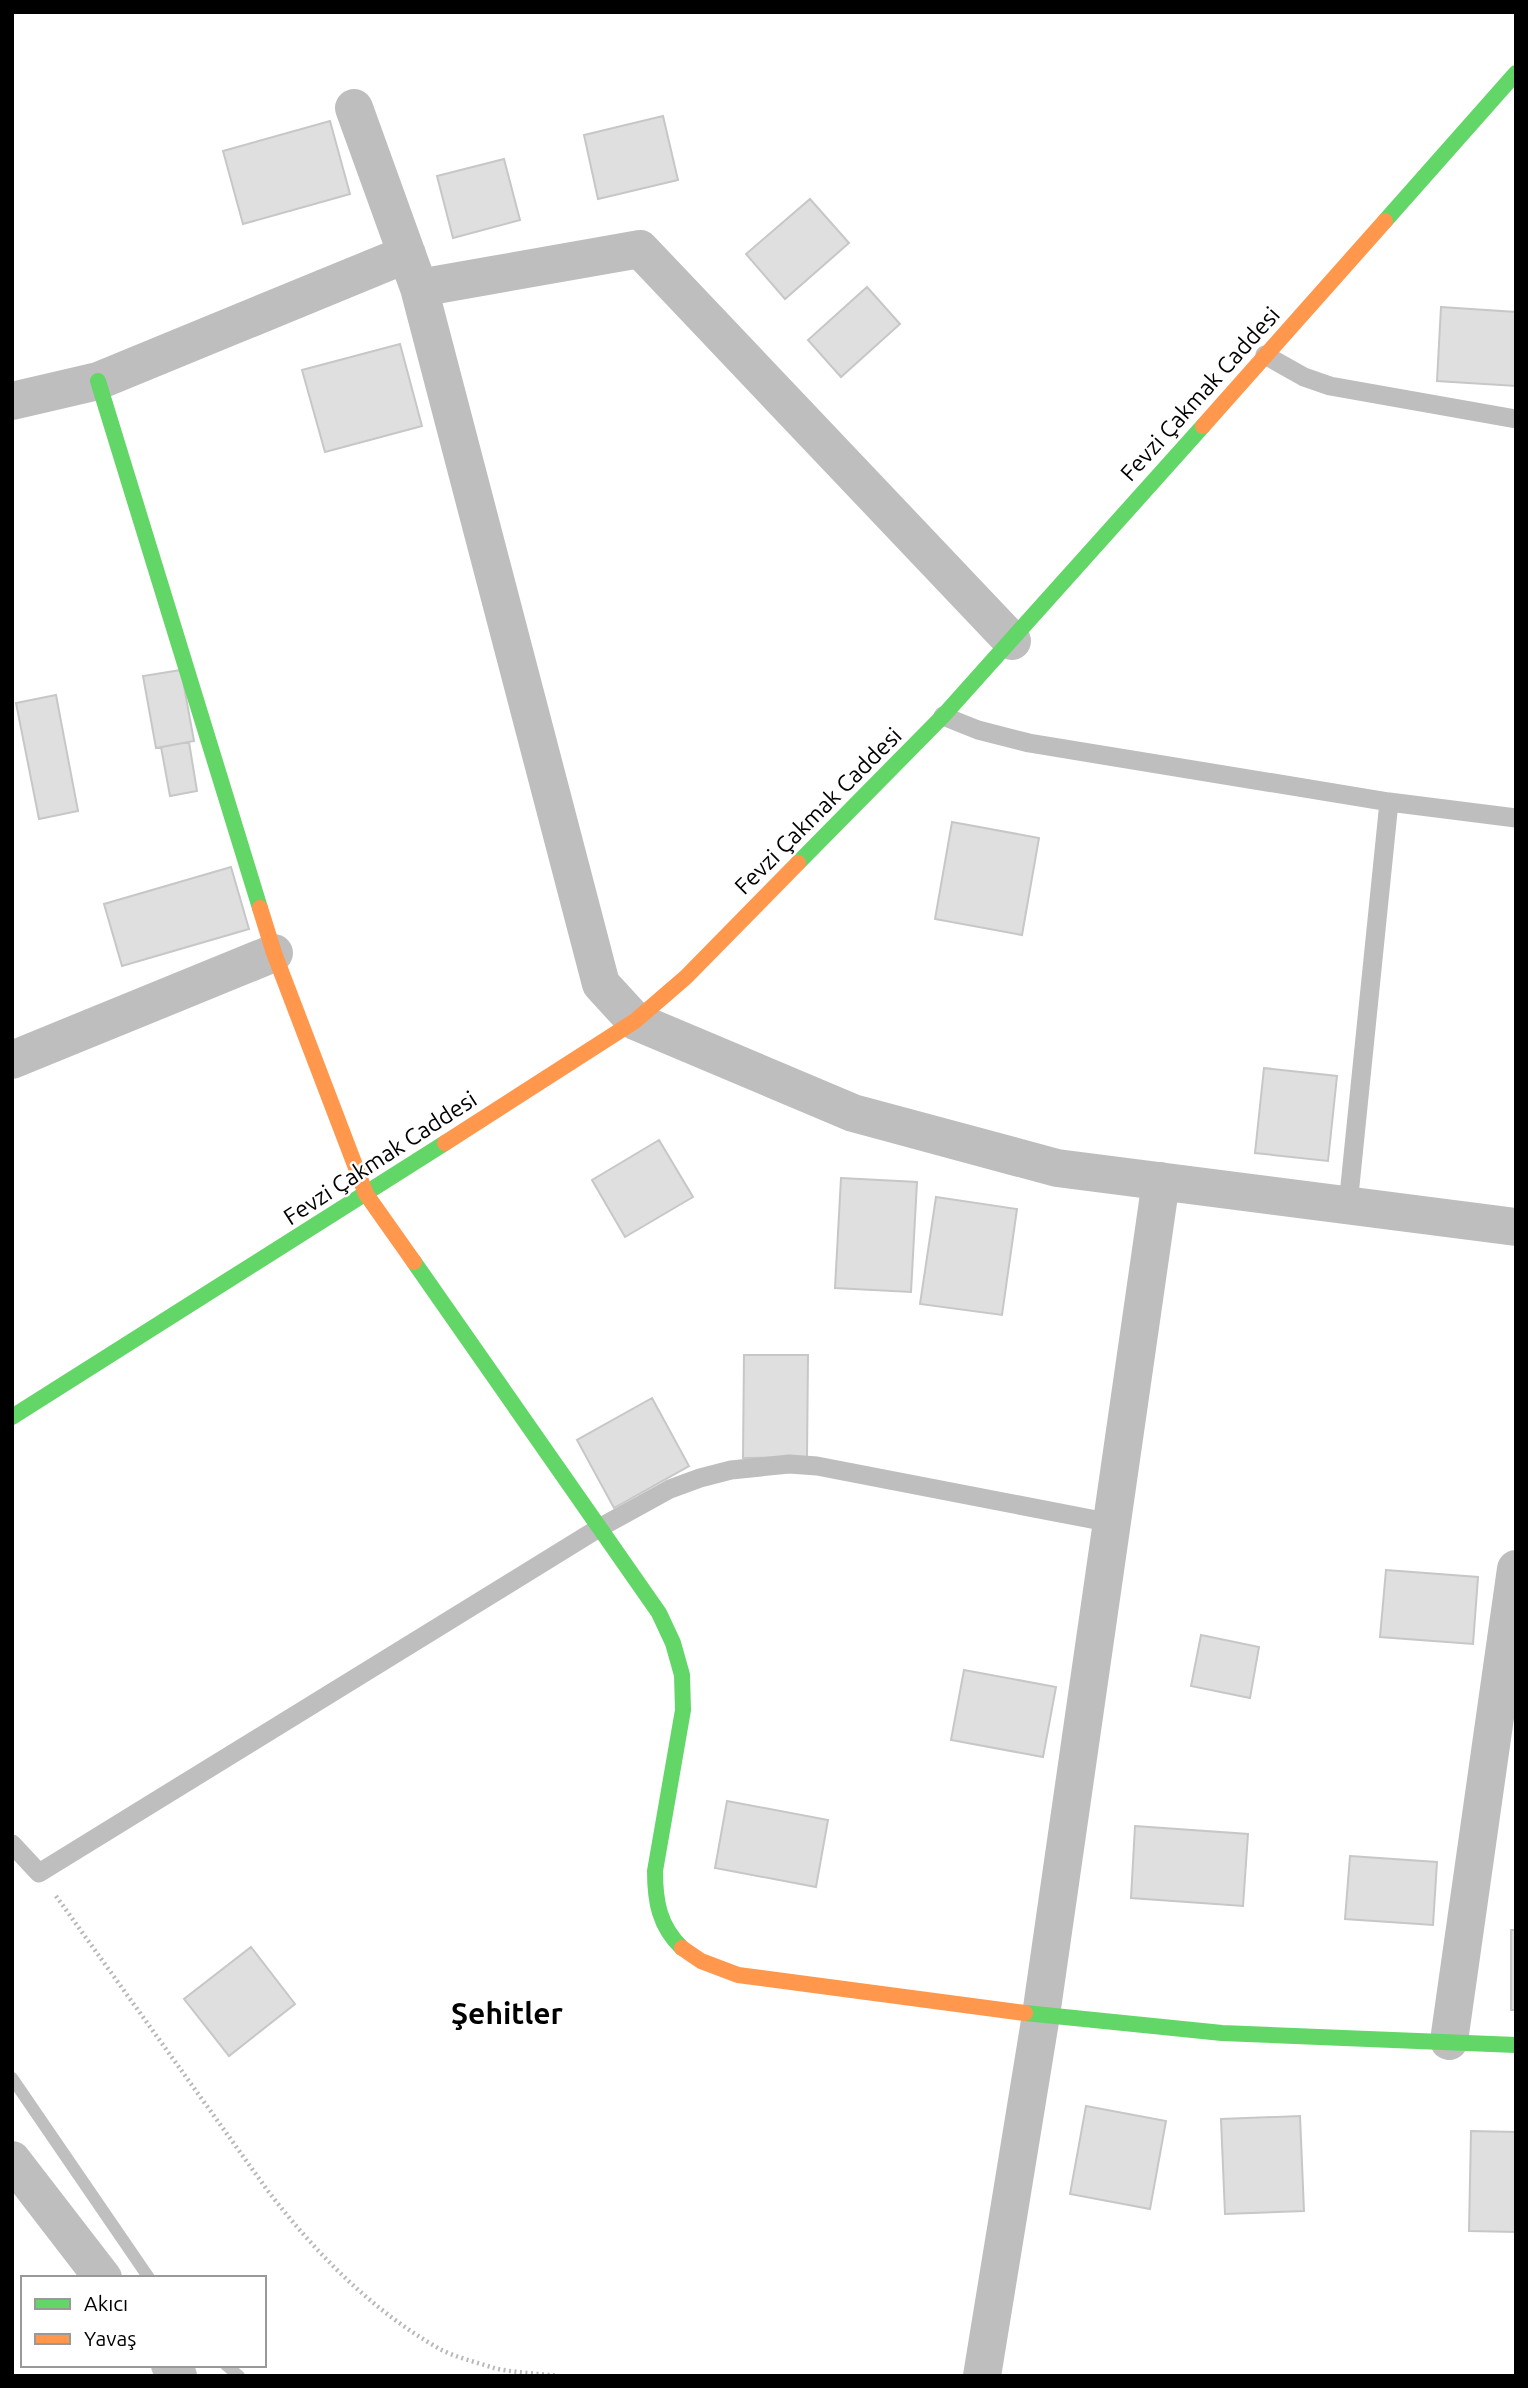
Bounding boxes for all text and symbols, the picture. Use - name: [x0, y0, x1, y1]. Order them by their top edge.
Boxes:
- street label: Fevzi Çakmak Caddesi: [1115, 302, 1284, 486]
- street label: Fevzi Çakmak Caddesi: [729, 722, 906, 899]
- street label: Fevzi Çakmak Caddesi: [279, 1086, 481, 1229]
- district label: Şehitler: [451, 1996, 564, 2030]
- legend: [21, 2276, 266, 2367]
- text: Akıcı: [84, 2291, 128, 2315]
- text: Yavaş: [84, 2326, 136, 2350]

